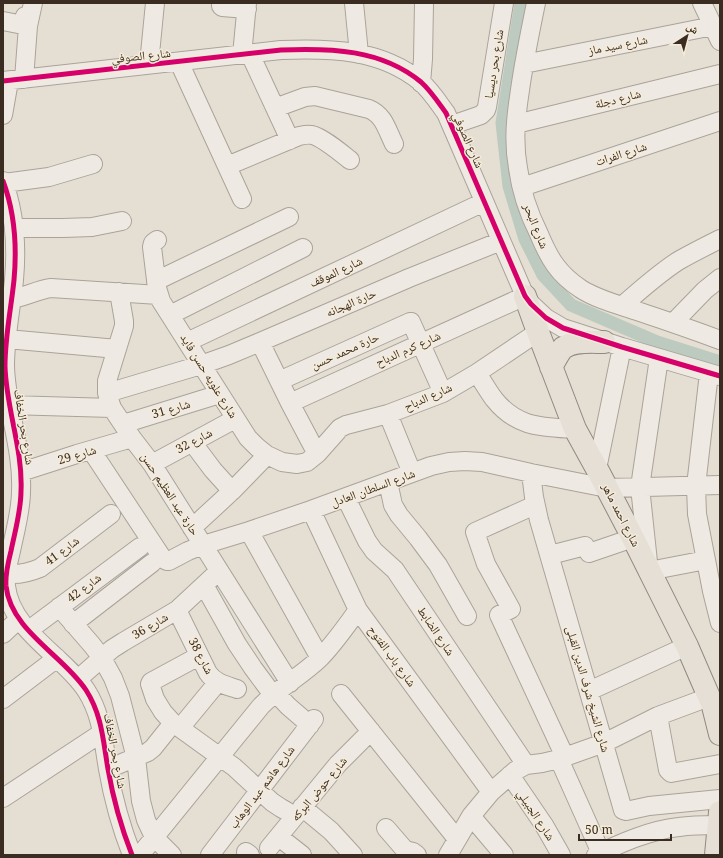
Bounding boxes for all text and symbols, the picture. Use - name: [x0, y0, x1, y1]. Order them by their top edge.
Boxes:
- north arrow: [667, 16, 707, 56]
- text: ش: [683, 18, 703, 38]
- street label: شارع بحر ديسيا: [480, 28, 507, 100]
- street label: شارع سيد ماز: [586, 30, 649, 59]
- street label: شارع الصوفي: [110, 44, 172, 69]
- street label: شارع دجلة: [593, 85, 643, 112]
- street label: شارع الصوفي: [447, 109, 488, 171]
- street label: شارع الفرات: [593, 137, 649, 170]
- street label: شارع البحر: [519, 200, 553, 251]
- street label: شارع الموقف: [306, 252, 365, 291]
- street label: حارة الهجانه: [323, 284, 379, 321]
- street label: شارع كرم الدباح: [372, 327, 443, 371]
- street label: حارة محمد حسن: [308, 328, 382, 373]
- street label: شارع علويه حسن فايد: [177, 330, 242, 421]
- street label: شارع الدباح: [401, 378, 455, 415]
- street label: شارع بحر الخفاف: [10, 388, 39, 466]
- street label: شارع 31: [150, 395, 192, 422]
- street label: شارع 32: [172, 424, 215, 457]
- street label: شارع 29: [56, 441, 98, 468]
- street label: حارة عبد العظيم حسن: [137, 449, 204, 539]
- street label: شارع السلطان العادل: [328, 464, 417, 511]
- street label: شارع احمد ماهر: [598, 479, 645, 550]
- street label: شارع 41: [41, 532, 83, 569]
- street label: شارع 42: [63, 569, 105, 606]
- street label: شارع الضابط: [414, 603, 459, 659]
- street label: شارع 36: [128, 608, 171, 643]
- street label: شارع باب الفتوح: [364, 621, 421, 690]
- street label: شارع الشيخ شرف الدين القبلى: [562, 624, 615, 754]
- street label: شارع 38: [185, 634, 218, 677]
- street label: شارع بحر الخفاف: [100, 712, 131, 790]
- street label: شارع هاشم عبد الوهاب: [225, 741, 299, 832]
- street label: شارع حوض البركه: [287, 753, 351, 825]
- street label: شارع الجبيلي: [512, 786, 559, 845]
- scale bar: [579, 816, 671, 842]
- text: 50 m: [585, 821, 613, 838]

